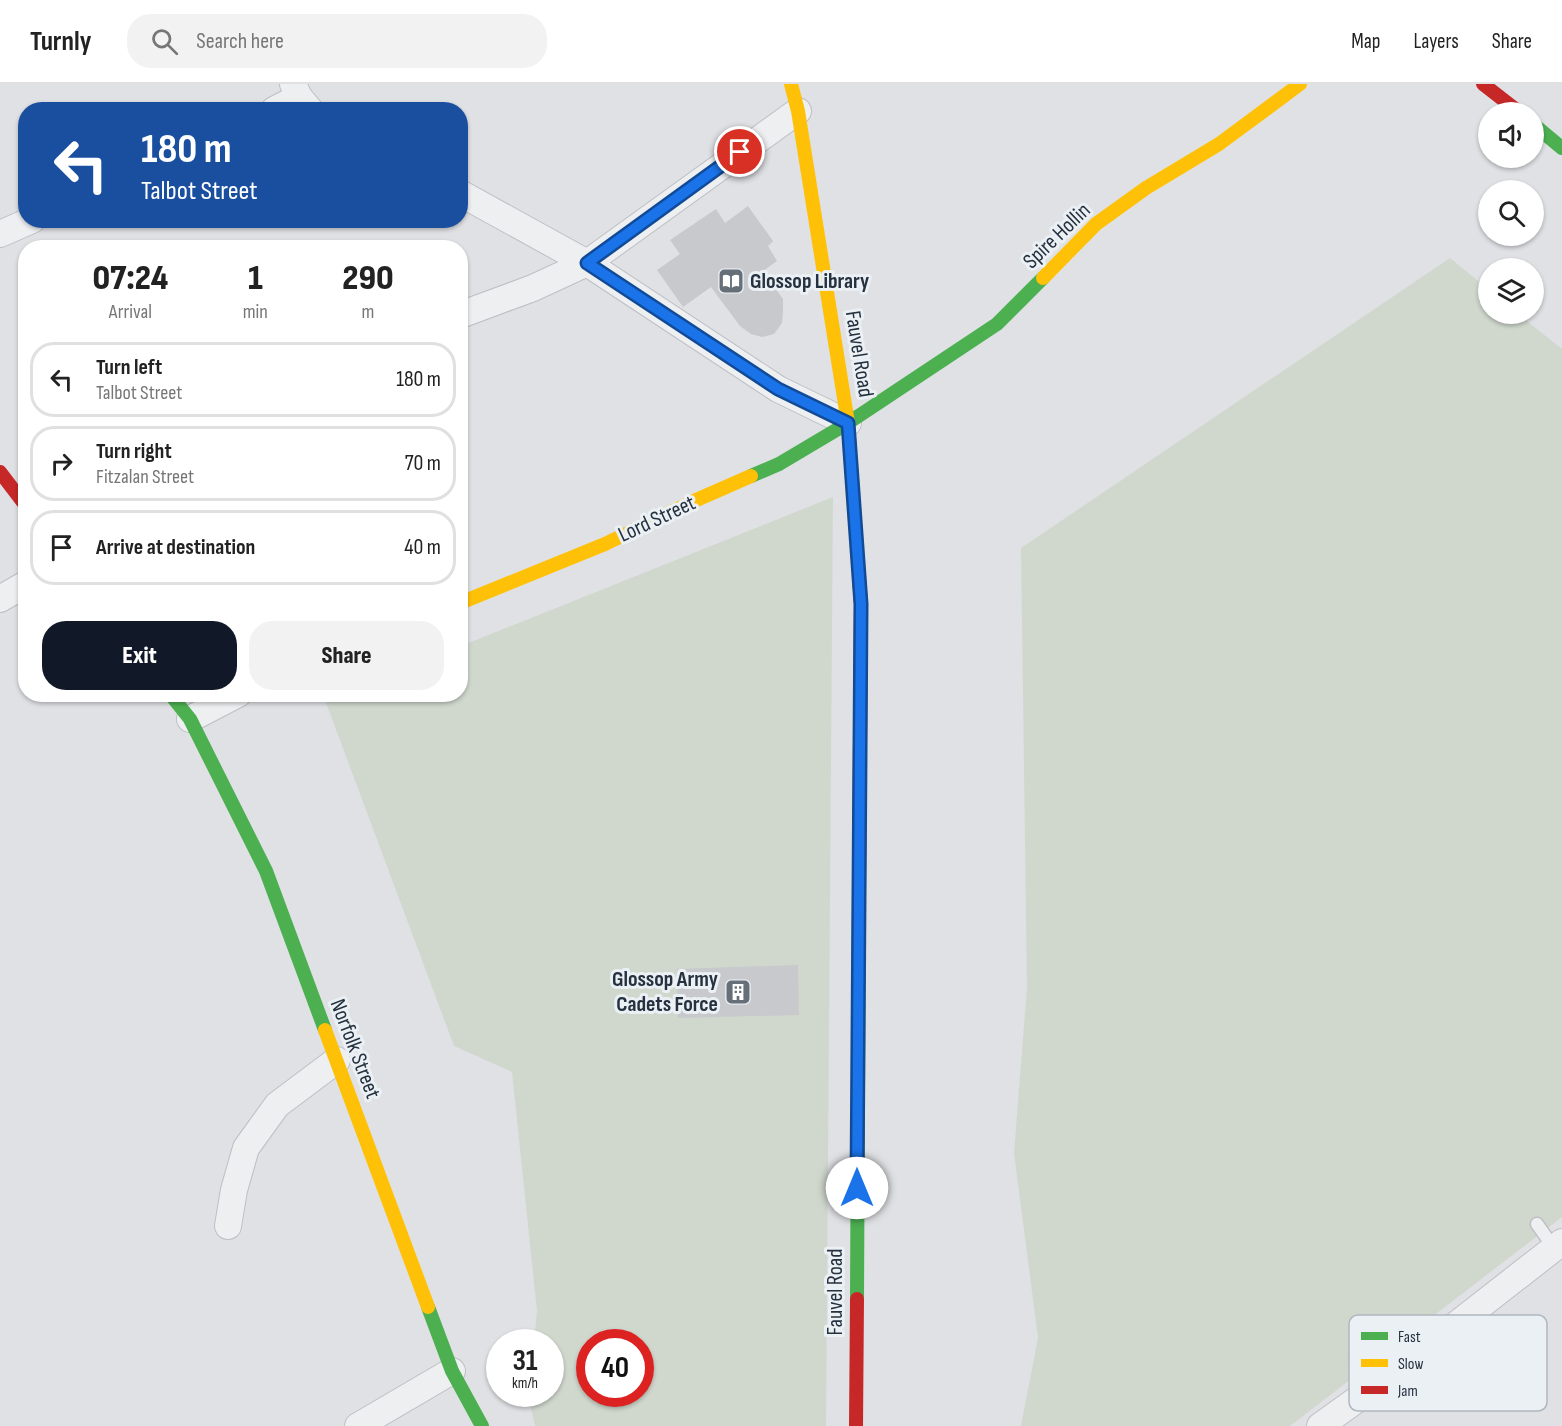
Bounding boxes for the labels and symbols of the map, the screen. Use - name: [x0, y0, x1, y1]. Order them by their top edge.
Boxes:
- pin: [714, 126, 765, 177]
- street label: Spire Hollin: [1018, 197, 1096, 275]
- library icon: Glossop Library: [716, 266, 746, 296]
- place label: Glossop Library: [750, 268, 869, 295]
- street label: Fauvel Road: [839, 309, 879, 399]
- street label: Lord Street: [614, 489, 700, 549]
- place label: Glossop Army Cadets Force: [612, 966, 718, 1018]
- building icon: Glossop Army Cadets Force: [723, 977, 753, 1007]
- street label: Norfolk Street: [324, 995, 386, 1103]
- position arrow: [825, 1156, 889, 1220]
- street label: Fauvel Road: [822, 1248, 849, 1336]
- legend: [1349, 1315, 1547, 1411]
- text: Fast: [1398, 1328, 1421, 1347]
- speed limit sign: 40: [576, 1329, 654, 1407]
- text: Slow: [1398, 1355, 1423, 1374]
- text: Jam: [1397, 1382, 1418, 1401]

